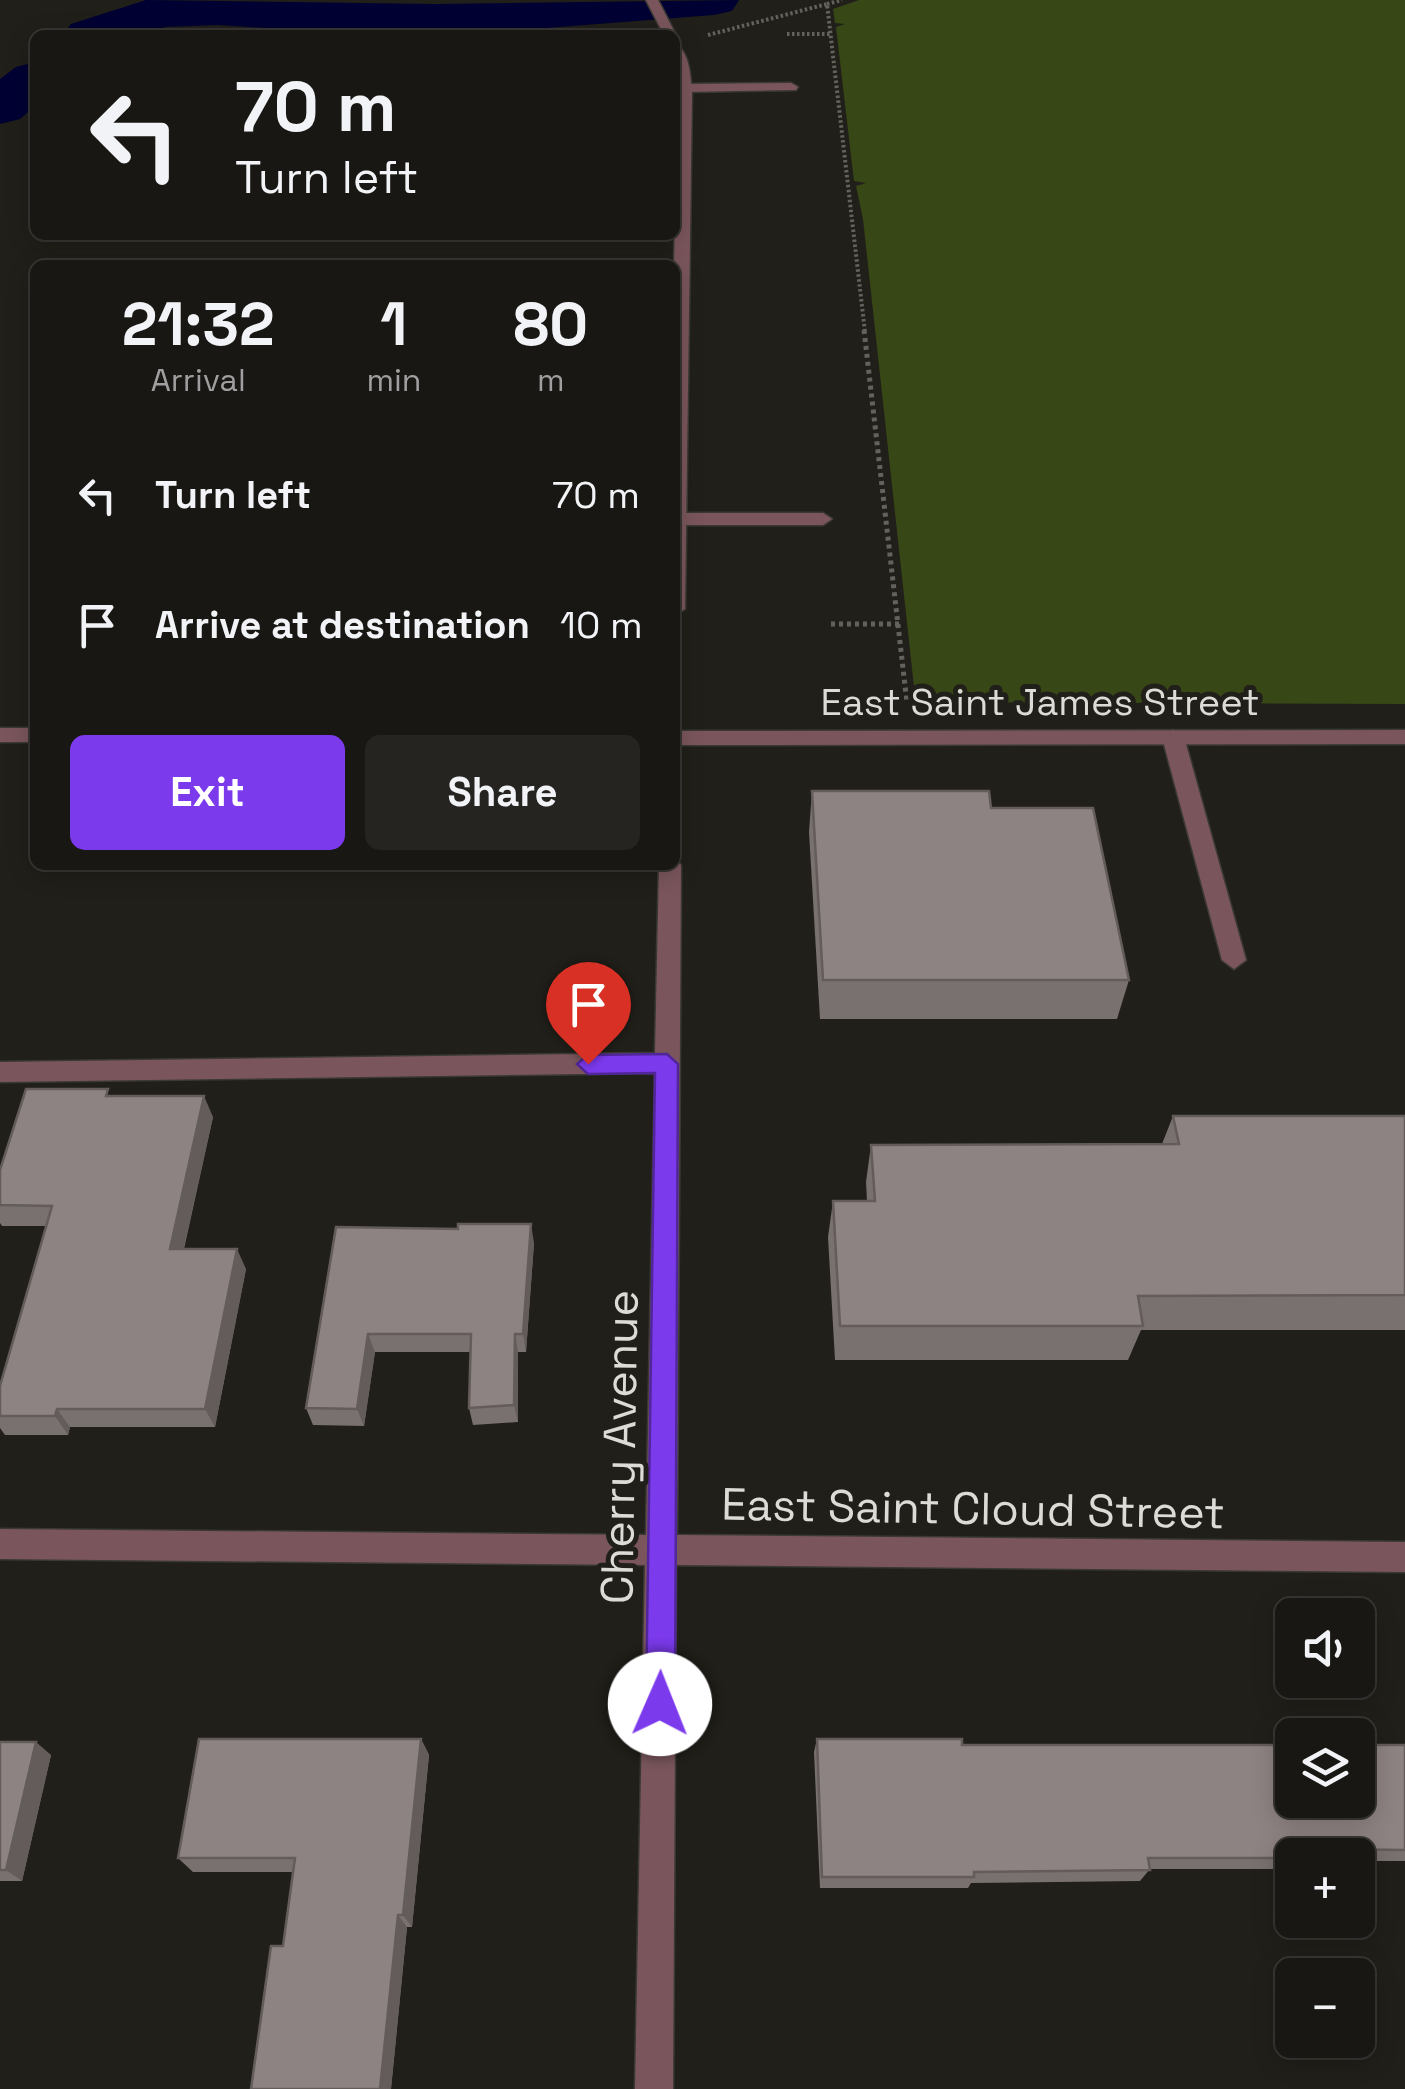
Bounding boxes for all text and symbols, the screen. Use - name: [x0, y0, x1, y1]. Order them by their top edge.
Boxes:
- text: 70 m: [235, 62, 396, 151]
- icon: left: [70, 70, 200, 200]
- text: Turn left: [235, 149, 418, 206]
- text: 21:32: [122, 286, 275, 363]
- text: 1: [380, 286, 407, 363]
- text: 80: [513, 286, 588, 363]
- text: Arrival: [151, 360, 246, 400]
- text: min: [366, 360, 421, 400]
- text: m: [537, 360, 564, 400]
- icon: left: [70, 468, 125, 523]
- text: Turn left: [155, 471, 311, 519]
- text: 70 m: [552, 471, 640, 519]
- icon: arrive: [70, 598, 125, 653]
- text: Arrive at destination: [155, 601, 530, 649]
- text: 10 m: [560, 601, 643, 649]
- street label: East Saint James Street: [821, 678, 1259, 726]
- button: Exit: [70, 735, 345, 850]
- button: Share: [365, 735, 640, 850]
- pin: [546, 962, 631, 1065]
- icon: arrive: [561, 977, 616, 1032]
- street label: Cherry Avenue: [588, 1289, 651, 1605]
- street label: East Saint Cloud Street: [721, 1476, 1225, 1541]
- map controls: [1275, 1598, 1375, 2058]
- button: sound: [1275, 1598, 1375, 1698]
- position arrow: [608, 1652, 712, 1756]
- button: layers: [1275, 1718, 1375, 1818]
- button: +: [1275, 1838, 1375, 1938]
- button: −: [1275, 1958, 1375, 2058]

